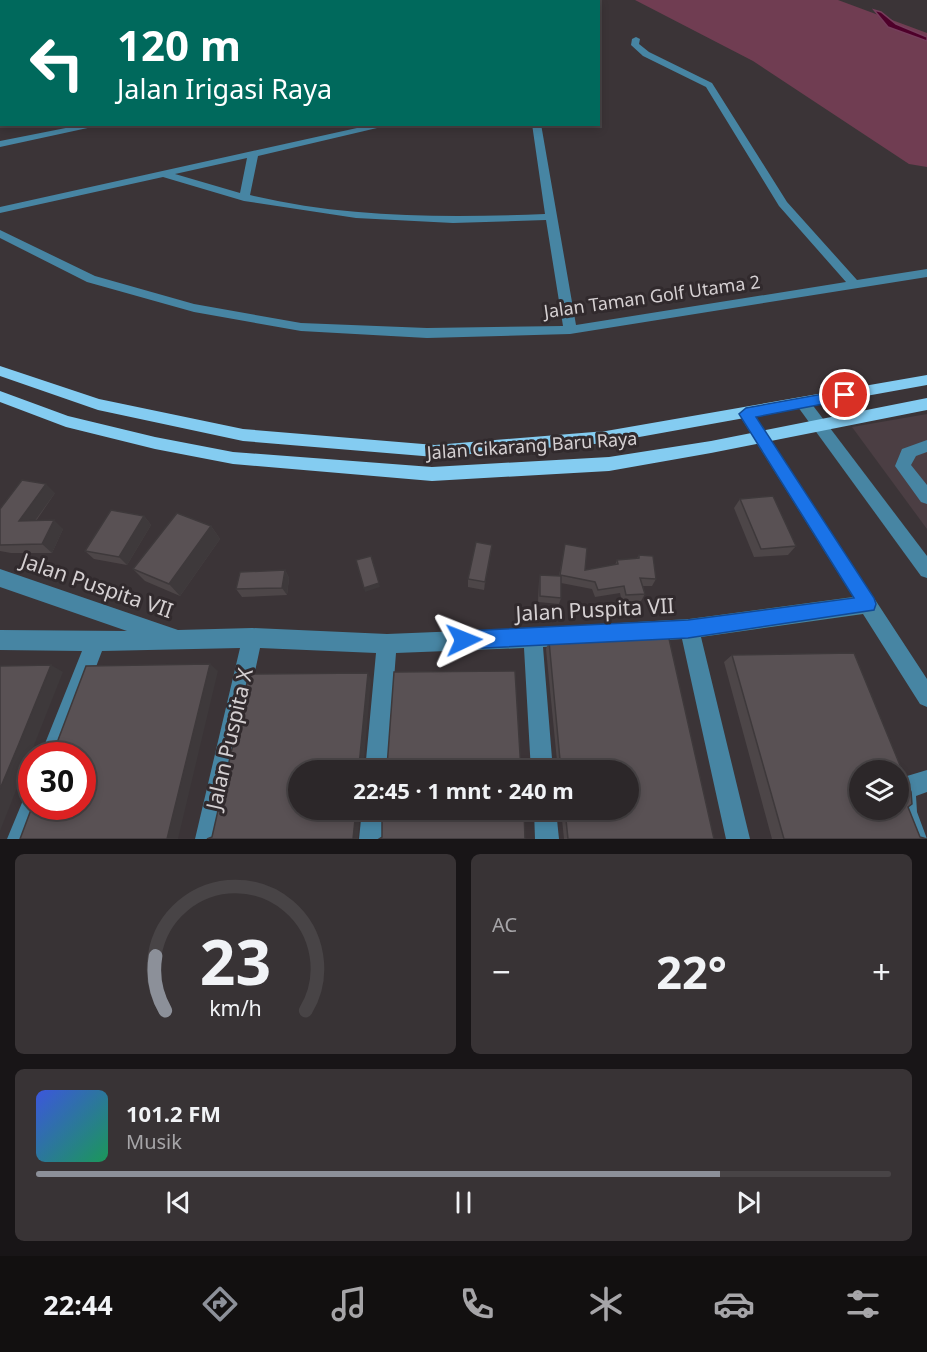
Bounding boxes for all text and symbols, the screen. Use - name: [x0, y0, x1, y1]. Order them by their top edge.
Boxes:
- text: 120 m: [117, 16, 241, 73]
- icon: left: [18, 24, 96, 102]
- text: Jalan Irigasi Raya: [117, 70, 332, 107]
- street label: Jalan Taman Golf Utama 2: [540, 269, 762, 323]
- pin: [819, 369, 870, 420]
- icon: arrive: [828, 378, 861, 411]
- street label: Jalan Cikarang Baru Raya: [424, 426, 638, 464]
- street label: Jalan Puspita VII: [16, 545, 177, 624]
- street label: Jalan Puspita VII: [513, 591, 675, 627]
- position arrow: [432, 608, 496, 672]
- street label: Jalan Puspita X: [199, 665, 259, 814]
- speed limit sign: 30: [18, 742, 96, 820]
- map controls: [849, 760, 909, 820]
- button: layers: [849, 760, 909, 820]
- text: 22:45 · 1 mnt · 240 m: [353, 775, 574, 805]
- text: AC: [492, 911, 517, 938]
- text: 23: [200, 918, 271, 1003]
- text: 22°: [656, 941, 727, 1002]
- text: −: [492, 949, 511, 994]
- text: +: [872, 949, 891, 994]
- text: km/h: [209, 993, 262, 1022]
- text: 101.2 FM: [126, 1098, 221, 1128]
- text: Musik: [126, 1128, 182, 1155]
- icon: previous: [162, 1186, 195, 1219]
- icon: pause: [447, 1186, 480, 1219]
- icon: next: [732, 1186, 765, 1219]
- icon: directions: [199, 1283, 241, 1325]
- icon: music: [328, 1283, 370, 1325]
- icon: phone: [456, 1283, 498, 1325]
- icon: climate: [585, 1283, 627, 1325]
- icon: car: [713, 1283, 755, 1325]
- icon: filters: [842, 1283, 884, 1325]
- text: 22:44: [43, 1286, 113, 1323]

